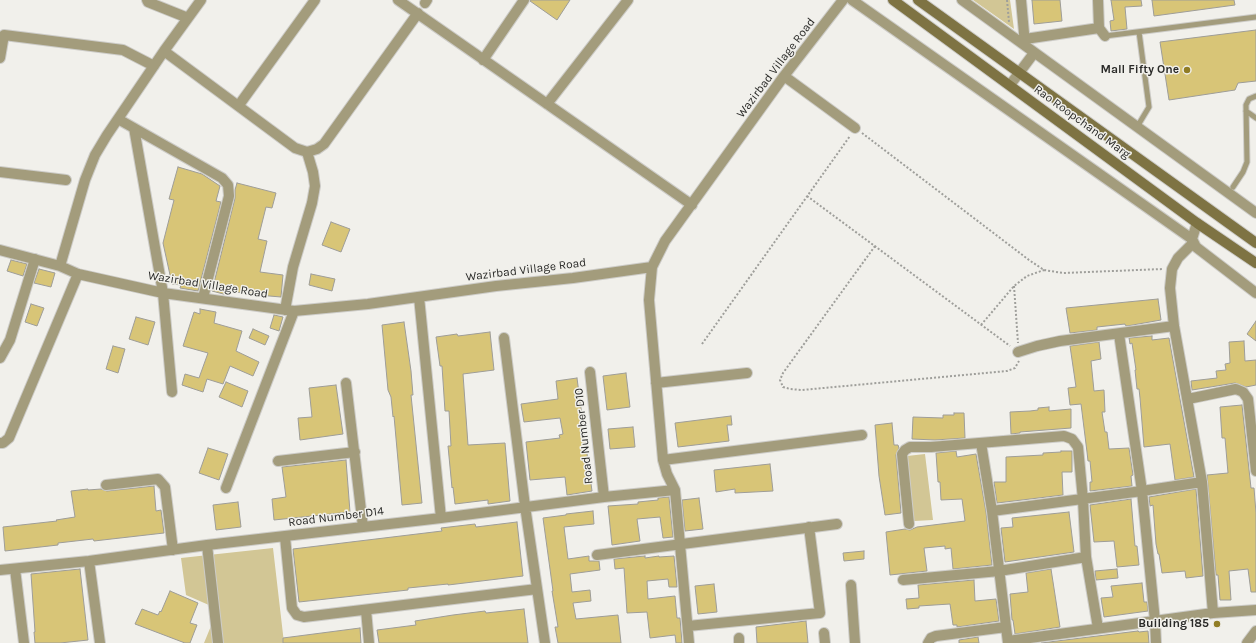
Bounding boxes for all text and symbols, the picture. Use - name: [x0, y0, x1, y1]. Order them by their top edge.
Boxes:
- street label: Wazirbad Village Road: [734, 15, 818, 121]
- place label: Mall Fifty One: [1100, 63, 1179, 77]
- marker: Mall Fifty One: [1182, 65, 1192, 75]
- street label: Rao Roopchand Marg: [1031, 82, 1133, 162]
- street label: Wazirbad Village Road: [465, 255, 587, 285]
- street label: Wazirbad Village Road: [147, 268, 269, 302]
- street label: Road Number D10: [572, 387, 596, 485]
- street label: Road Number D14: [287, 504, 385, 530]
- place label: Building 185: [1138, 617, 1209, 631]
- marker: Building 185: [1212, 619, 1222, 629]

